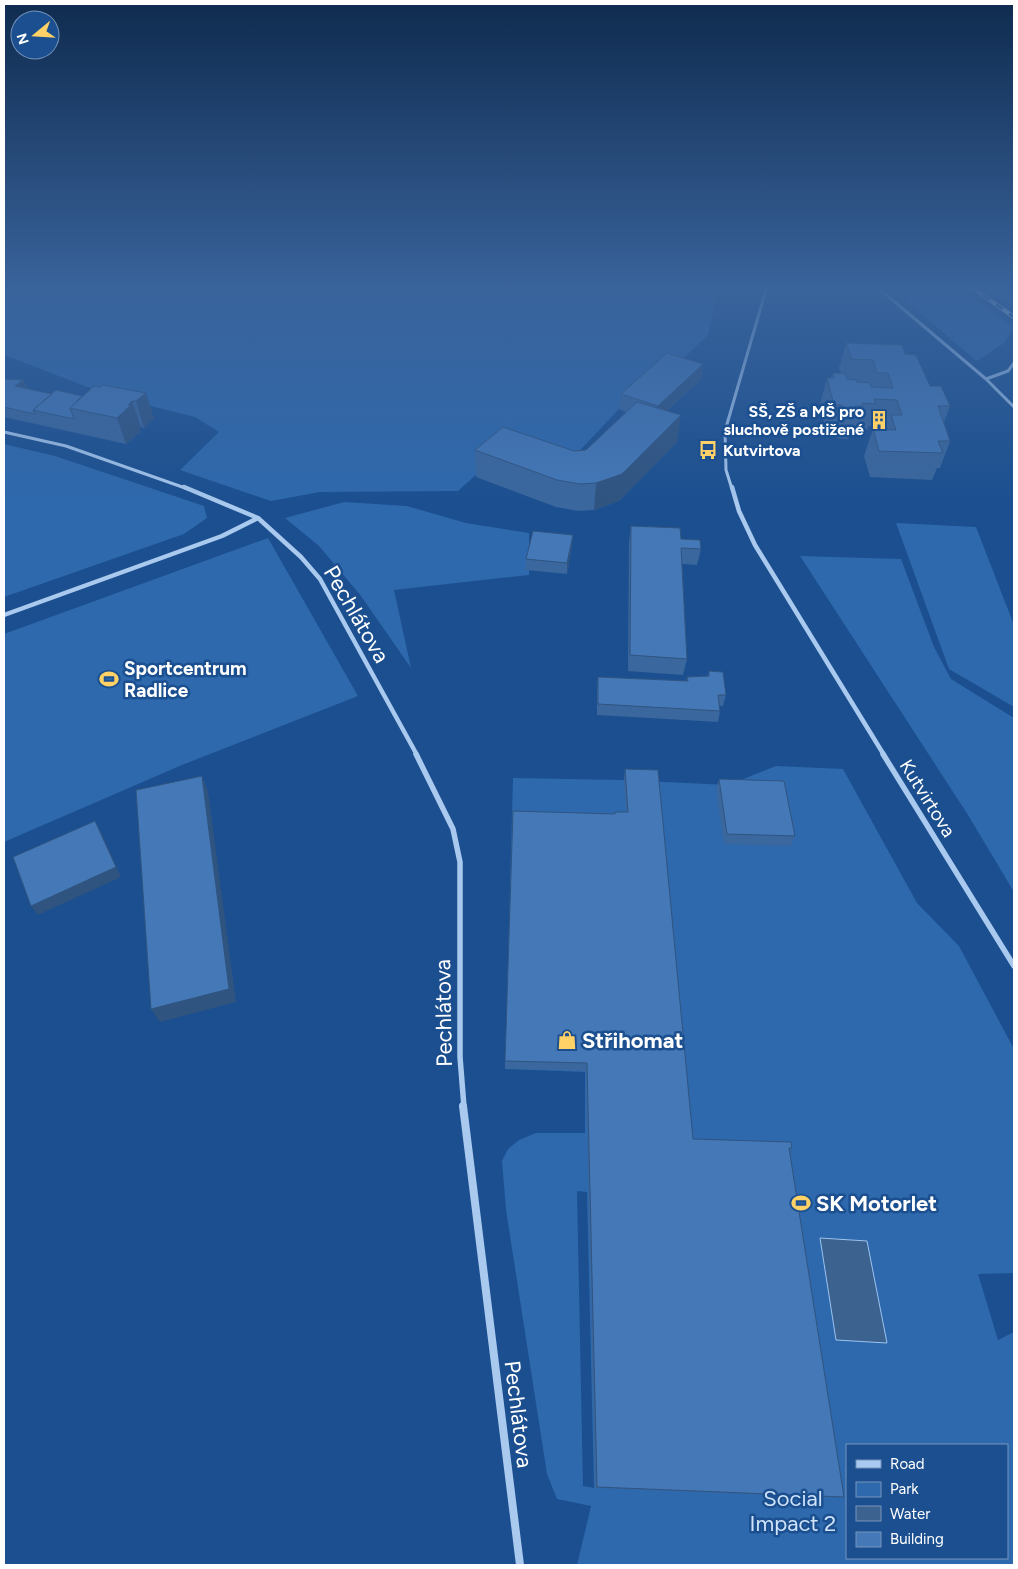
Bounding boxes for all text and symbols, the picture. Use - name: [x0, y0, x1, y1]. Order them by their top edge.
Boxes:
- north arrow: [10, 10, 60, 60]
- text: N: [13, 31, 33, 47]
- place label: SŠ, ZŠ a MŠ pro sluchově postižené: [724, 402, 864, 439]
- building icon: SŠ, ZŠ a MŠ pro sluchově postižené: [868, 409, 890, 431]
- bus stop icon: Kutvirtova: [697, 439, 719, 461]
- place label: Kutvirtova: [723, 441, 801, 460]
- street label: Pechlátova: [318, 561, 395, 668]
- place label: Sportcentrum Radlice: [124, 657, 247, 702]
- sports icon: Sportcentrum Radlice: [98, 668, 120, 690]
- street label: Kutvirtova: [895, 755, 960, 841]
- street label: Pechlátova: [429, 959, 458, 1067]
- place label: Střihomat: [582, 1027, 684, 1054]
- shop icon: Střihomat: [556, 1029, 578, 1051]
- place label: SK Motorlet: [816, 1190, 937, 1217]
- sports icon: SK Motorlet: [790, 1192, 812, 1214]
- street label: Pechlátova: [499, 1359, 538, 1469]
- legend: [846, 1444, 1008, 1559]
- text: Road: [890, 1455, 925, 1473]
- text: Park: [890, 1480, 919, 1498]
- park label: Social Impact 2: [750, 1485, 836, 1537]
- text: Water: [890, 1505, 930, 1523]
- text: Building: [890, 1530, 944, 1548]

